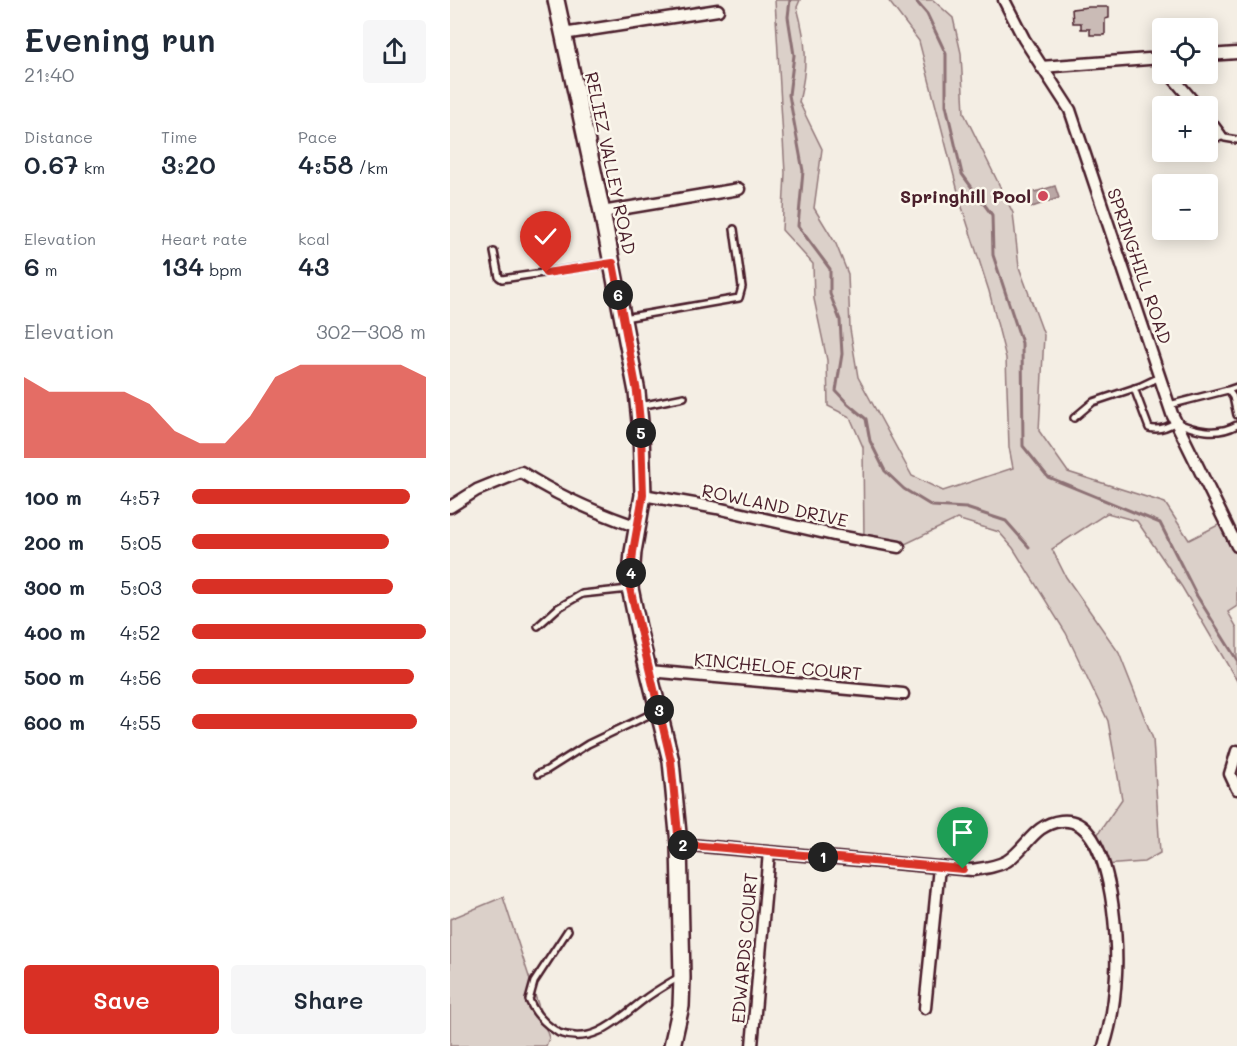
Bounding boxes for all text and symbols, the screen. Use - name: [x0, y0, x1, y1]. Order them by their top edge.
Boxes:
- text: Evening run: [24, 17, 216, 60]
- map controls: [1152, 18, 1218, 240]
- button: locate: [1152, 18, 1218, 84]
- button: share: [363, 20, 426, 83]
- text: 21:40: [24, 61, 74, 87]
- street label: RELIEZ VALLEY ROAD: [580, 69, 642, 257]
- button: +: [1152, 96, 1218, 162]
- text: Distance: [24, 126, 93, 147]
- text: Time: [161, 126, 197, 147]
- text: Pace: [298, 126, 337, 147]
- text: 0.67: [24, 147, 79, 181]
- text: 3:20: [161, 147, 216, 181]
- text: 4:58: [298, 147, 353, 181]
- text: km: [79, 157, 105, 178]
- text: /km: [353, 157, 388, 178]
- button: −: [1152, 174, 1218, 240]
- place label: Springhill Pool: [900, 184, 1031, 208]
- street label: SPRINGHILL ROAD: [1102, 185, 1178, 347]
- marker: Springhill Pool: [1036, 189, 1050, 203]
- pin: [520, 211, 571, 273]
- icon: check: [529, 220, 562, 253]
- text: Elevation: [24, 228, 96, 249]
- text: Heart rate: [161, 228, 247, 249]
- text: kcal: [298, 228, 330, 249]
- text: 6: [24, 249, 40, 283]
- text: 134: [161, 249, 204, 283]
- text: 43: [298, 249, 330, 283]
- text: m: [40, 259, 58, 280]
- text: bpm: [204, 259, 242, 280]
- pin: 6: [603, 280, 633, 310]
- text: 6: [613, 284, 623, 305]
- text: Elevation: [24, 318, 114, 344]
- text: 302–308 m: [316, 318, 426, 344]
- pin: 5: [626, 418, 656, 448]
- text: 5: [636, 422, 646, 443]
- street label: ROWLAND DRIVE: [700, 478, 850, 532]
- text: 100 m: [24, 484, 82, 510]
- text: 4:57: [120, 484, 161, 510]
- text: 200 m: [24, 529, 84, 555]
- text: 5:05: [120, 529, 162, 555]
- pin: 4: [616, 558, 646, 588]
- text: 4: [626, 562, 636, 583]
- text: 300 m: [24, 574, 85, 600]
- text: 5:03: [120, 574, 162, 600]
- text: 400 m: [24, 619, 85, 645]
- text: 4:52: [120, 619, 161, 645]
- street label: KINCHELOE COURT: [693, 647, 863, 685]
- text: 500 m: [24, 664, 84, 690]
- text: 4:56: [120, 664, 162, 690]
- pin: 3: [644, 695, 674, 725]
- text: 3: [654, 699, 664, 720]
- text: 600 m: [24, 709, 85, 735]
- text: 4:55: [120, 709, 161, 735]
- pin: [937, 807, 988, 869]
- icon: arrive: [946, 816, 979, 849]
- pin: 2: [668, 830, 698, 860]
- text: 2: [679, 834, 687, 855]
- pin: 1: [808, 842, 838, 872]
- text: 1: [819, 846, 827, 867]
- street label: EDWARDS COURT: [725, 872, 763, 1024]
- button: Save: [24, 965, 219, 1034]
- button: Share: [231, 965, 426, 1034]

